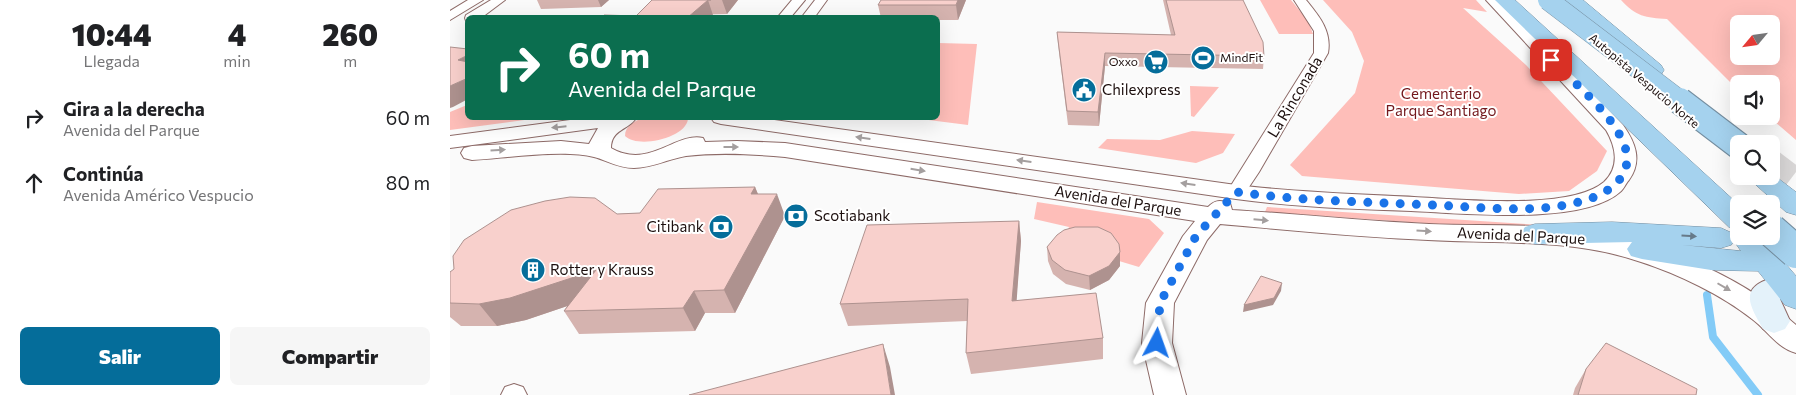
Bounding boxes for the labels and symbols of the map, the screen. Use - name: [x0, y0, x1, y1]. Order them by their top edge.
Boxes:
- north arrow: [1730, 15, 1780, 65]
- street label: Autopista Vespucio Norte: [1587, 30, 1703, 130]
- pin: [1530, 39, 1572, 81]
- sports icon: MindFit: [1190, 45, 1216, 71]
- supermarket icon: Oxxo: [1143, 49, 1169, 75]
- place label: MindFit: [1220, 50, 1263, 64]
- street label: La Rinconada: [1263, 53, 1325, 140]
- place label: Oxxo: [1109, 54, 1138, 68]
- public building icon: Chilexpress: [1071, 77, 1097, 103]
- place label: Chilexpress: [1102, 80, 1181, 98]
- park label: Cementerio Parque Santiago: [1386, 84, 1497, 119]
- one-way arrow: [550, 123, 566, 131]
- one-way arrow: [855, 134, 871, 142]
- one-way arrow: [724, 143, 740, 151]
- one-way arrow: [491, 146, 507, 154]
- one-way arrow: [1016, 157, 1032, 165]
- one-way arrow: [911, 166, 927, 174]
- one-way arrow: [1180, 180, 1196, 188]
- street label: Avenida del Parque: [1053, 181, 1183, 219]
- bank icon: Scotiabank: [783, 203, 809, 229]
- place label: Scotiabank: [814, 206, 890, 224]
- bank icon: Citibank: [708, 214, 734, 240]
- place label: Citibank: [646, 217, 704, 235]
- one-way arrow: [1254, 217, 1270, 225]
- street label: Avenida del Parque: [1457, 223, 1586, 247]
- one-way arrow: [1416, 228, 1432, 236]
- one-way arrow: [1681, 233, 1697, 241]
- building icon: Rotter y Krauss: [520, 257, 546, 283]
- place label: Rotter y Krauss: [550, 260, 654, 278]
- one-way arrow: [1718, 283, 1731, 292]
- position arrow: [1130, 316, 1182, 368]

